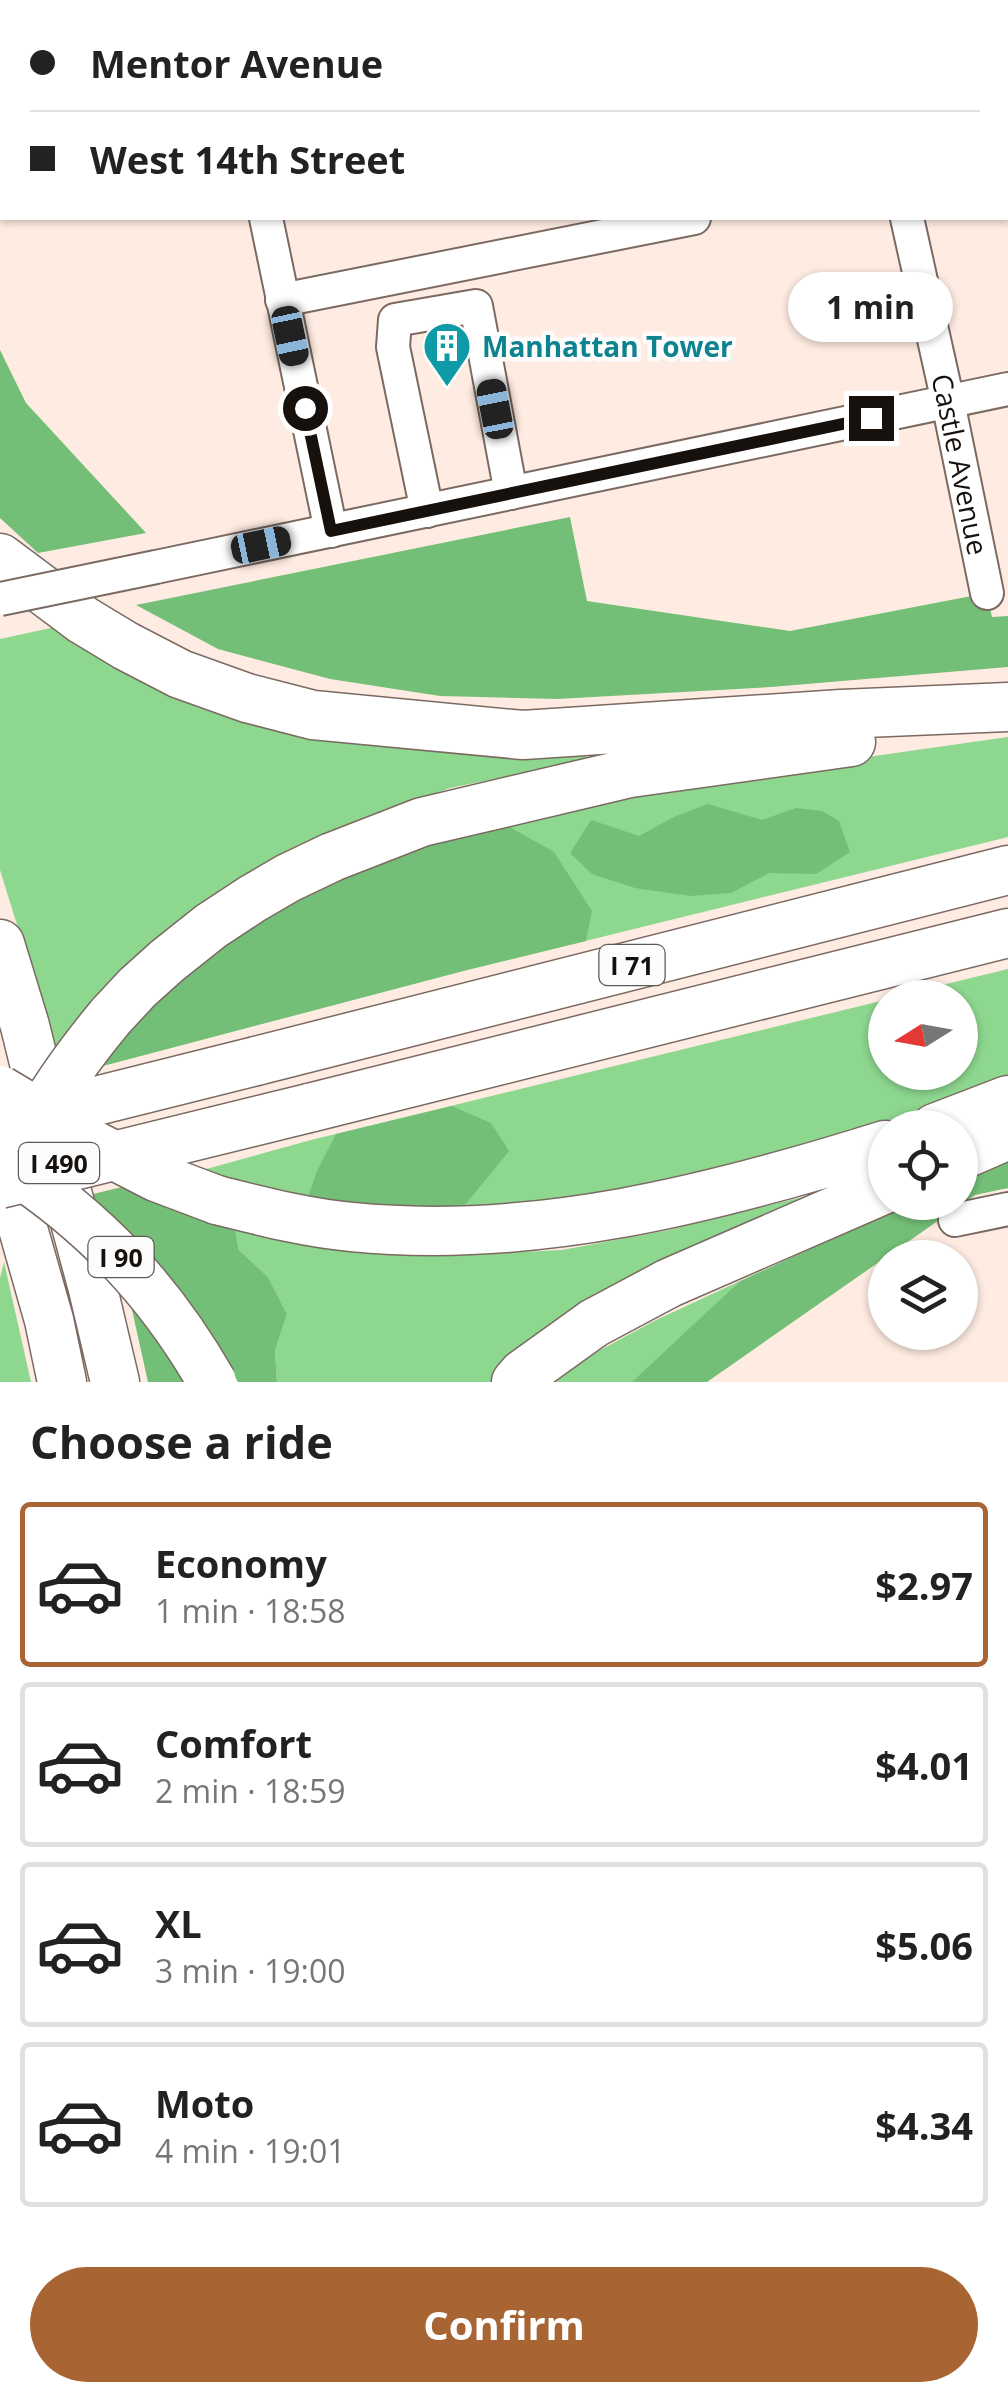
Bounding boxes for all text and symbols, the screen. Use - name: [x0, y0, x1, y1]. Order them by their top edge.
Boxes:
- text: Mentor Avenue: [90, 37, 383, 89]
- text: West 14th Street: [90, 133, 405, 185]
- callout: 1 min: [788, 273, 954, 343]
- text: 1 min: [826, 285, 915, 328]
- car: [269, 304, 311, 368]
- building icon: Manhattan Tower: [421, 320, 473, 388]
- place label: Manhattan Tower: [482, 327, 733, 365]
- street label: Castle Avenue: [923, 370, 998, 558]
- car: [475, 377, 515, 441]
- route start: [283, 386, 328, 431]
- route end: [849, 396, 894, 441]
- car: [229, 524, 293, 566]
- road number: I 71: [600, 945, 664, 985]
- north arrow: [868, 980, 978, 1090]
- map controls: [868, 980, 978, 1350]
- button: locate: [868, 1110, 978, 1220]
- road number: I 490: [19, 1143, 99, 1183]
- road number: I 90: [88, 1237, 154, 1277]
- button: layers: [868, 1240, 978, 1350]
- text: Choose a ride: [30, 1411, 333, 1472]
- text: Economy: [155, 1537, 327, 1589]
- icon: car: [35, 1540, 125, 1630]
- text: $2.97: [875, 1559, 973, 1611]
- text: 1 min · 18:58: [155, 1589, 346, 1632]
- text: Comfort: [155, 1717, 312, 1769]
- icon: car: [35, 1720, 125, 1810]
- text: $4.01: [875, 1739, 973, 1791]
- text: 2 min · 18:59: [155, 1769, 346, 1812]
- text: XL: [155, 1897, 202, 1949]
- icon: car: [35, 1900, 125, 1990]
- text: $5.06: [875, 1919, 973, 1971]
- text: 3 min · 19:00: [155, 1949, 346, 1992]
- text: Moto: [155, 2077, 254, 2129]
- icon: car: [35, 2080, 125, 2170]
- text: $4.34: [875, 2099, 973, 2151]
- text: 4 min · 19:01: [155, 2129, 346, 2172]
- button: Confirm: [30, 2267, 978, 2382]

